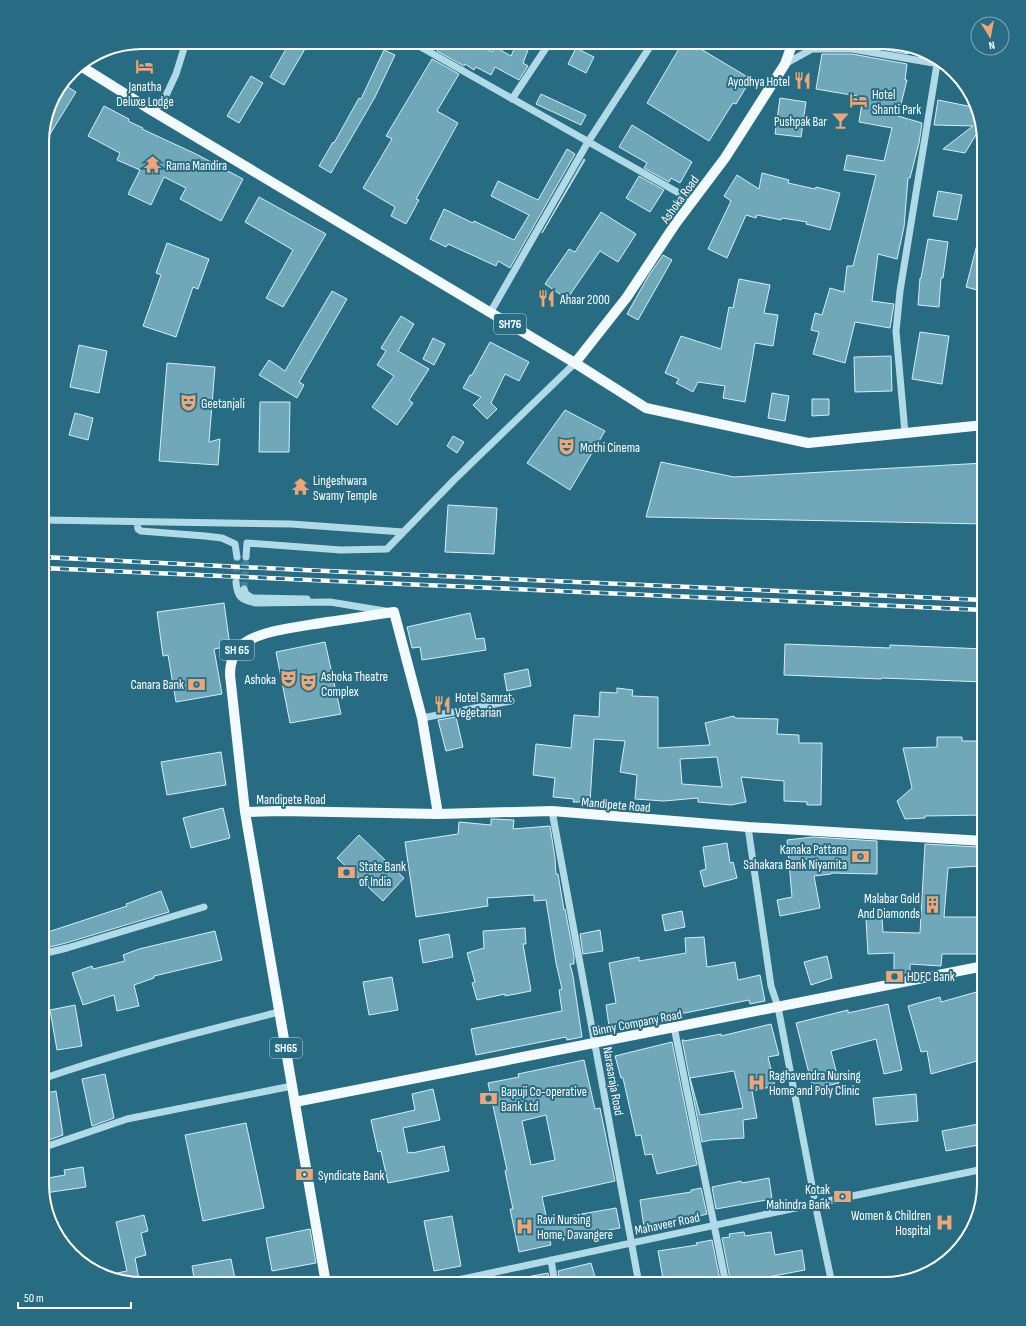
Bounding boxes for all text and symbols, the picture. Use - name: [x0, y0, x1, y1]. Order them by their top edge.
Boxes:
- north arrow: [970, 16, 1010, 56]
- text: N: [988, 38, 996, 52]
- hotel icon: Janatha Deluxe Lodge: [135, 57, 155, 77]
- restaurant icon: Ayodhya Hotel: [793, 71, 813, 91]
- place label: Ayodhya Hotel: [727, 74, 790, 90]
- place label: Janatha Deluxe Lodge: [116, 79, 174, 110]
- place label: Hotel Shanti Park: [872, 87, 921, 118]
- hotel icon: Hotel Shanti Park: [849, 91, 869, 111]
- bar icon: Pushpak Bar: [830, 111, 850, 131]
- place label: Pushpak Bar: [774, 114, 827, 130]
- temple icon: Rama Mandira: [143, 155, 163, 175]
- place label: Rama Mandira: [166, 158, 227, 174]
- street label: Ashoka Road: [657, 173, 702, 227]
- restaurant icon: Ahaar 2000: [537, 289, 557, 309]
- place label: Ahaar 2000: [559, 292, 610, 308]
- road number: SH76: [494, 314, 526, 334]
- theatre icon: Geetanjali: [178, 393, 198, 413]
- place label: Geetanjali: [201, 396, 245, 412]
- theatre icon: Mothi Cinema: [557, 437, 577, 457]
- place label: Mothi Cinema: [580, 440, 640, 456]
- place label: Lingeshwara Swamy Temple: [313, 473, 377, 504]
- temple icon: Lingeshwara Swamy Temple: [290, 477, 310, 497]
- road number: SH 65: [220, 640, 254, 660]
- theatre icon: Ashoka: [279, 669, 299, 689]
- place label: Ashoka Theatre Complex: [320, 669, 388, 700]
- place label: Ashoka: [244, 672, 276, 688]
- theatre icon: Ashoka Theatre Complex: [298, 673, 318, 693]
- bank icon: Canara Bank: [187, 674, 207, 694]
- place label: Canara Bank: [130, 677, 184, 693]
- place label: Hotel Samrat Vegetarian: [455, 690, 512, 721]
- restaurant icon: Hotel Samrat Vegetarian: [432, 694, 452, 714]
- street label: Mandipete Road: [256, 792, 326, 808]
- street label: Mandipete Road: [581, 794, 651, 816]
- place label: Kanaka Pattana Sahakara Bank Niyamita: [743, 842, 847, 873]
- bank icon: Kanaka Pattana Sahakara Bank Niyamita: [850, 846, 870, 866]
- place label: State Bank of India: [359, 859, 406, 890]
- bank icon: State Bank of India: [336, 863, 356, 883]
- place label: Malabar Gold And Diamonds: [857, 891, 920, 922]
- building icon: Malabar Gold And Diamonds: [923, 895, 943, 915]
- bank icon: HDFC Bank: [884, 966, 904, 986]
- place label: HDFC Bank: [907, 969, 955, 985]
- street label: Binny Company Road: [591, 1006, 683, 1040]
- road number: SH65: [270, 1038, 302, 1058]
- street label: Narasaraja Road: [599, 1046, 627, 1117]
- place label: Raghavendra Nursing Home and Poly Clinic: [769, 1068, 861, 1099]
- hospital icon: Raghavendra Nursing Home and Poly Clinic: [746, 1072, 766, 1092]
- place label: Bapuji Co-operative Bank Ltd: [501, 1084, 587, 1115]
- bank icon: Bapuji Co-operative Bank Ltd: [478, 1088, 498, 1108]
- bank icon: Syndicate Bank: [295, 1165, 315, 1185]
- place label: Syndicate Bank: [318, 1168, 385, 1184]
- place label: Kotak Mahindra Bank: [766, 1182, 830, 1213]
- bank icon: Kotak Mahindra Bank: [833, 1186, 853, 1206]
- place label: Women & Children Hospital: [851, 1208, 931, 1239]
- street label: Mahaveer Road: [633, 1209, 701, 1239]
- place label: Ravi Nursing Home, Davangere: [537, 1212, 613, 1243]
- hospital icon: Women & Children Hospital: [934, 1212, 954, 1232]
- hospital icon: Ravi Nursing Home, Davangere: [514, 1216, 534, 1236]
- scale bar: [18, 1284, 131, 1310]
- text: 50 m: [24, 1291, 44, 1306]

